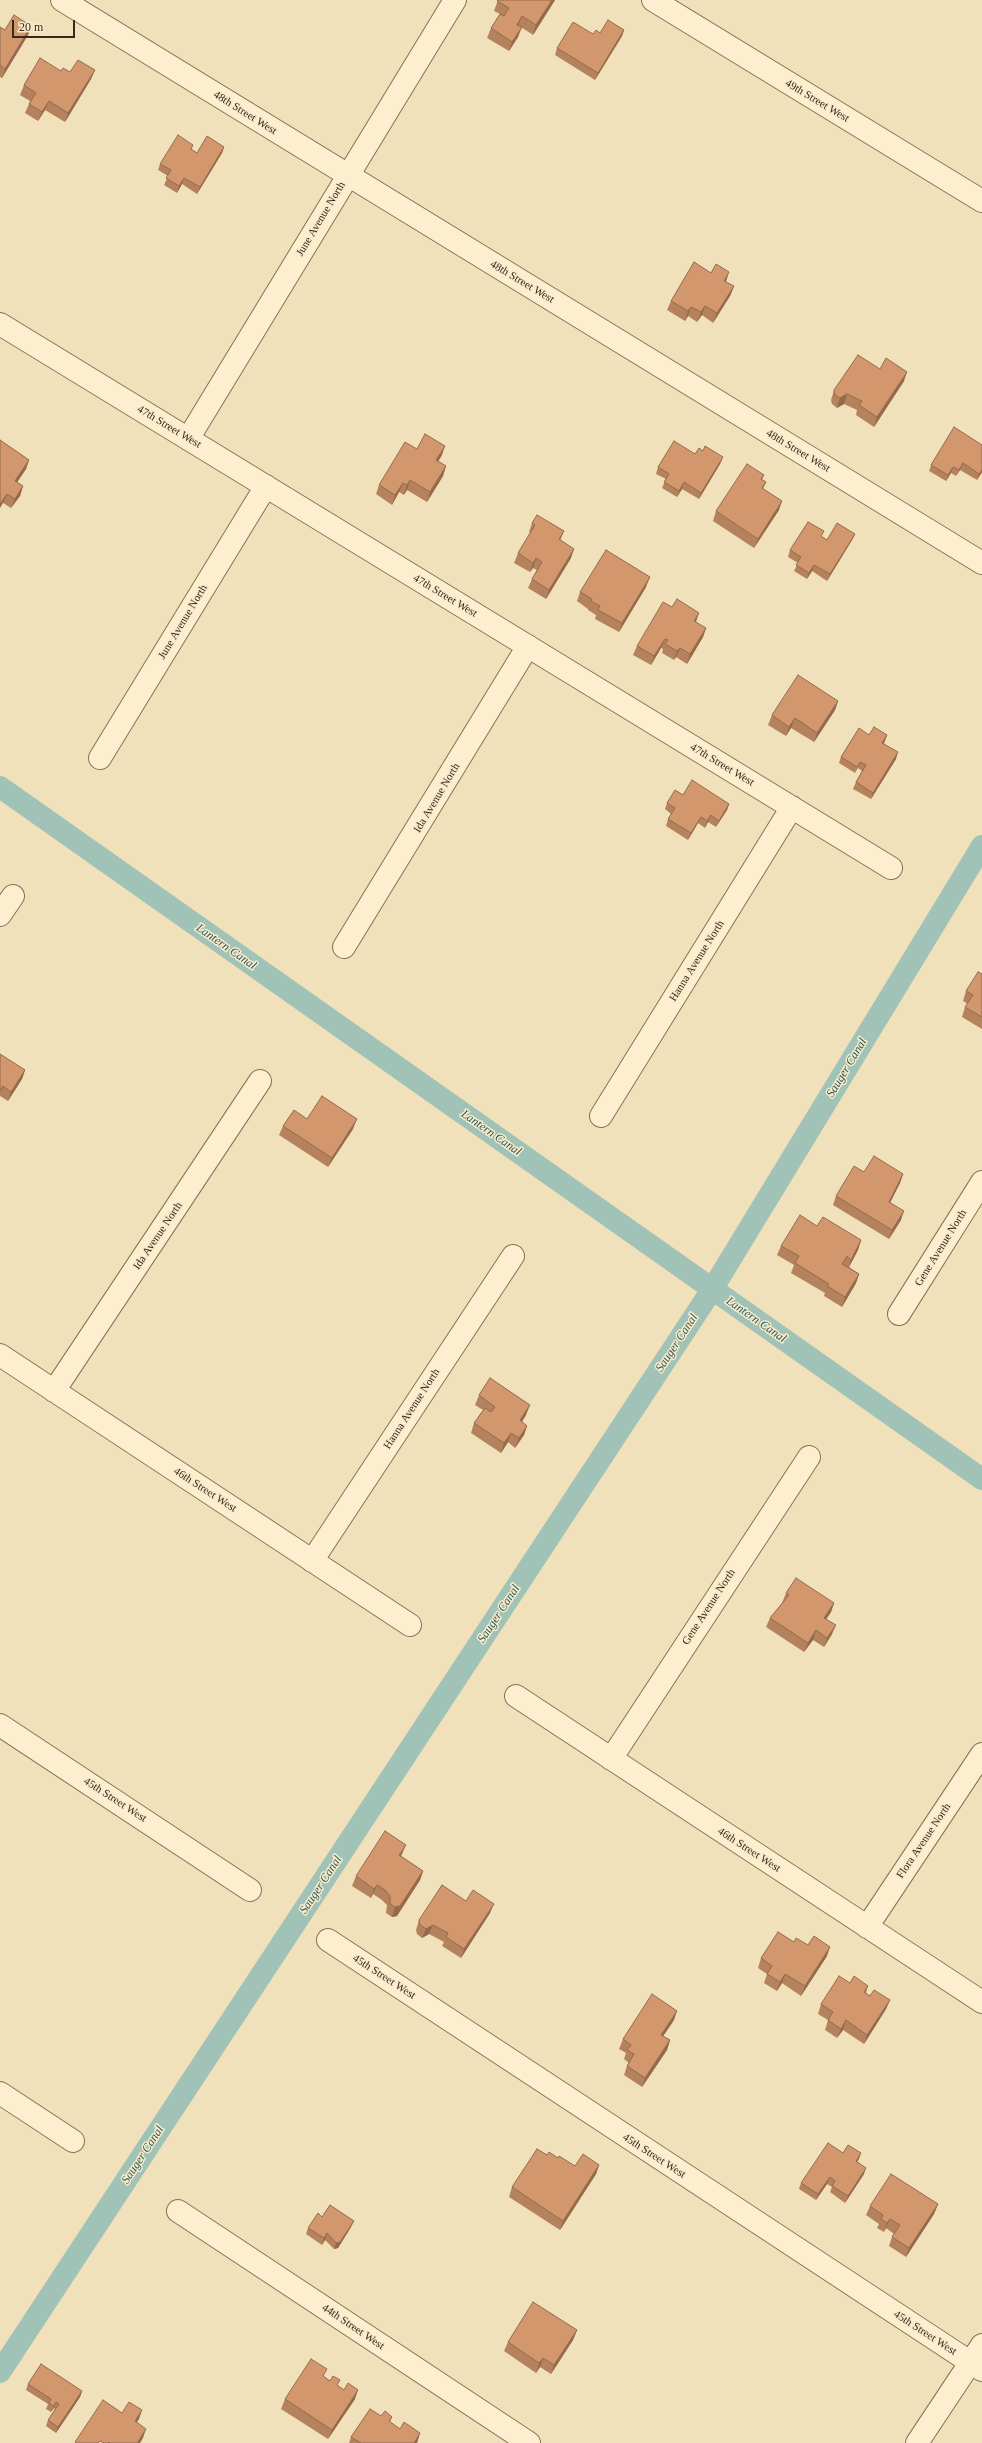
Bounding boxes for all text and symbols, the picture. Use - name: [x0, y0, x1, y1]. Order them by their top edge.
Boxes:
- scale bar: [14, 12, 77, 38]
- text: 20 m: [19, 20, 43, 34]
- street label: 49th Street West: [783, 77, 851, 125]
- street label: 48th Street West: [211, 88, 279, 138]
- street label: June Avenue North: [294, 179, 348, 259]
- street label: 48th Street West: [488, 258, 556, 306]
- street label: 47th Street West: [135, 403, 203, 451]
- street label: 48th Street West: [764, 427, 832, 475]
- street label: 47th Street West: [411, 572, 479, 620]
- street label: June Avenue North: [156, 582, 210, 662]
- street label: 47th Street West: [688, 741, 756, 789]
- street label: Ida Avenue North: [411, 761, 463, 835]
- street label: Hanna Avenue North: [667, 918, 727, 1004]
- water label: Lantern Canal: [193, 921, 259, 973]
- water label: Sauger Canal: [824, 1036, 870, 1100]
- water label: Lantern Canal: [458, 1107, 524, 1159]
- street label: Ida Avenue North: [131, 1200, 185, 1272]
- street label: Gene Avenue North: [912, 1207, 970, 1289]
- water label: Lantern Canal: [723, 1294, 789, 1346]
- water label: Sauger Canal: [653, 1311, 701, 1375]
- street label: Hanna Avenue North: [381, 1366, 443, 1452]
- street label: 46th Street West: [171, 1465, 239, 1515]
- street label: Gene Avenue North: [680, 1567, 738, 1647]
- water label: Sauger Canal: [475, 1582, 523, 1646]
- street label: 45th Street West: [81, 1775, 149, 1825]
- street label: Flora Avenue North: [894, 1801, 954, 1881]
- street label: 46th Street West: [715, 1825, 783, 1875]
- water label: Sauger Canal: [297, 1853, 345, 1917]
- street label: 45th Street West: [350, 1952, 418, 2002]
- water label: Sauger Canal: [119, 2123, 167, 2187]
- street label: 45th Street West: [620, 2131, 688, 2181]
- street label: 44th Street West: [319, 2301, 387, 2353]
- street label: 45th Street West: [891, 2308, 959, 2358]

